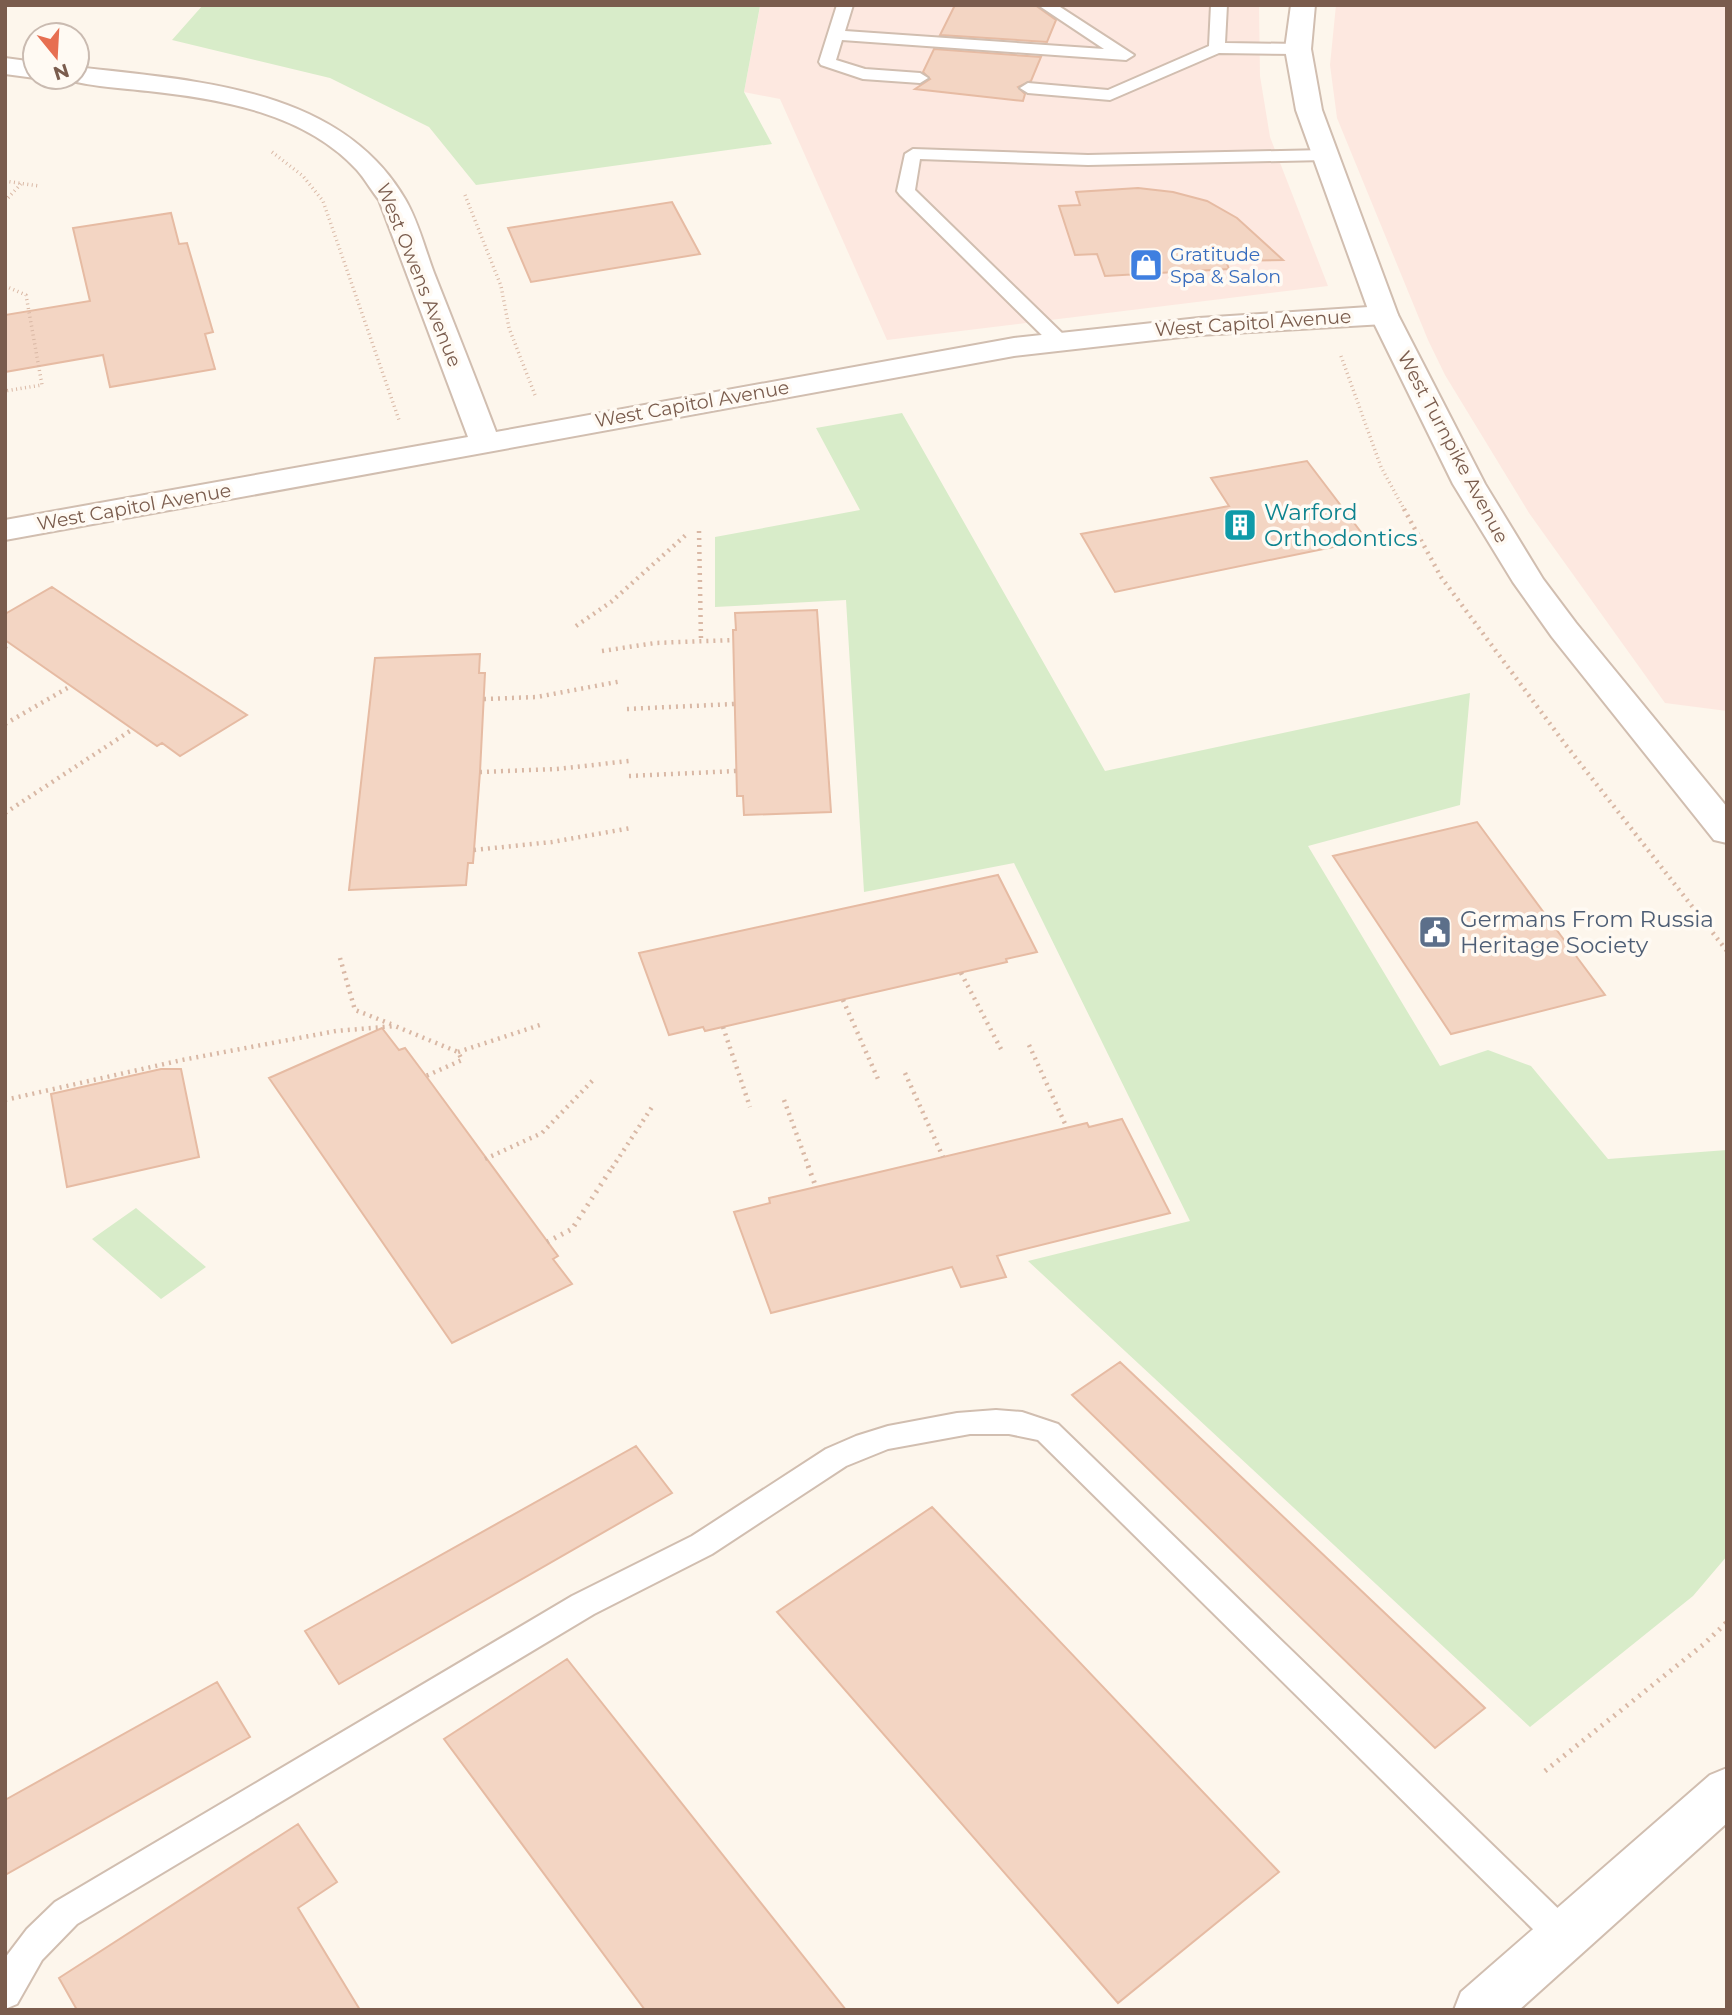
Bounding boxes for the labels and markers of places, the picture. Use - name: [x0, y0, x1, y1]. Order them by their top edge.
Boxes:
- place label: Gratitude Spa & Salon: [1170, 243, 1281, 288]
- shop icon: Gratitude Spa & Salon: [1127, 246, 1165, 284]
- place label: Warford Orthodontics: [1264, 498, 1417, 552]
- building icon: Warford Orthodontics: [1221, 506, 1259, 544]
- place label: Germans From Russia Heritage Society: [1460, 905, 1714, 959]
- public building icon: Germans From Russia Heritage Society: [1416, 913, 1454, 951]

